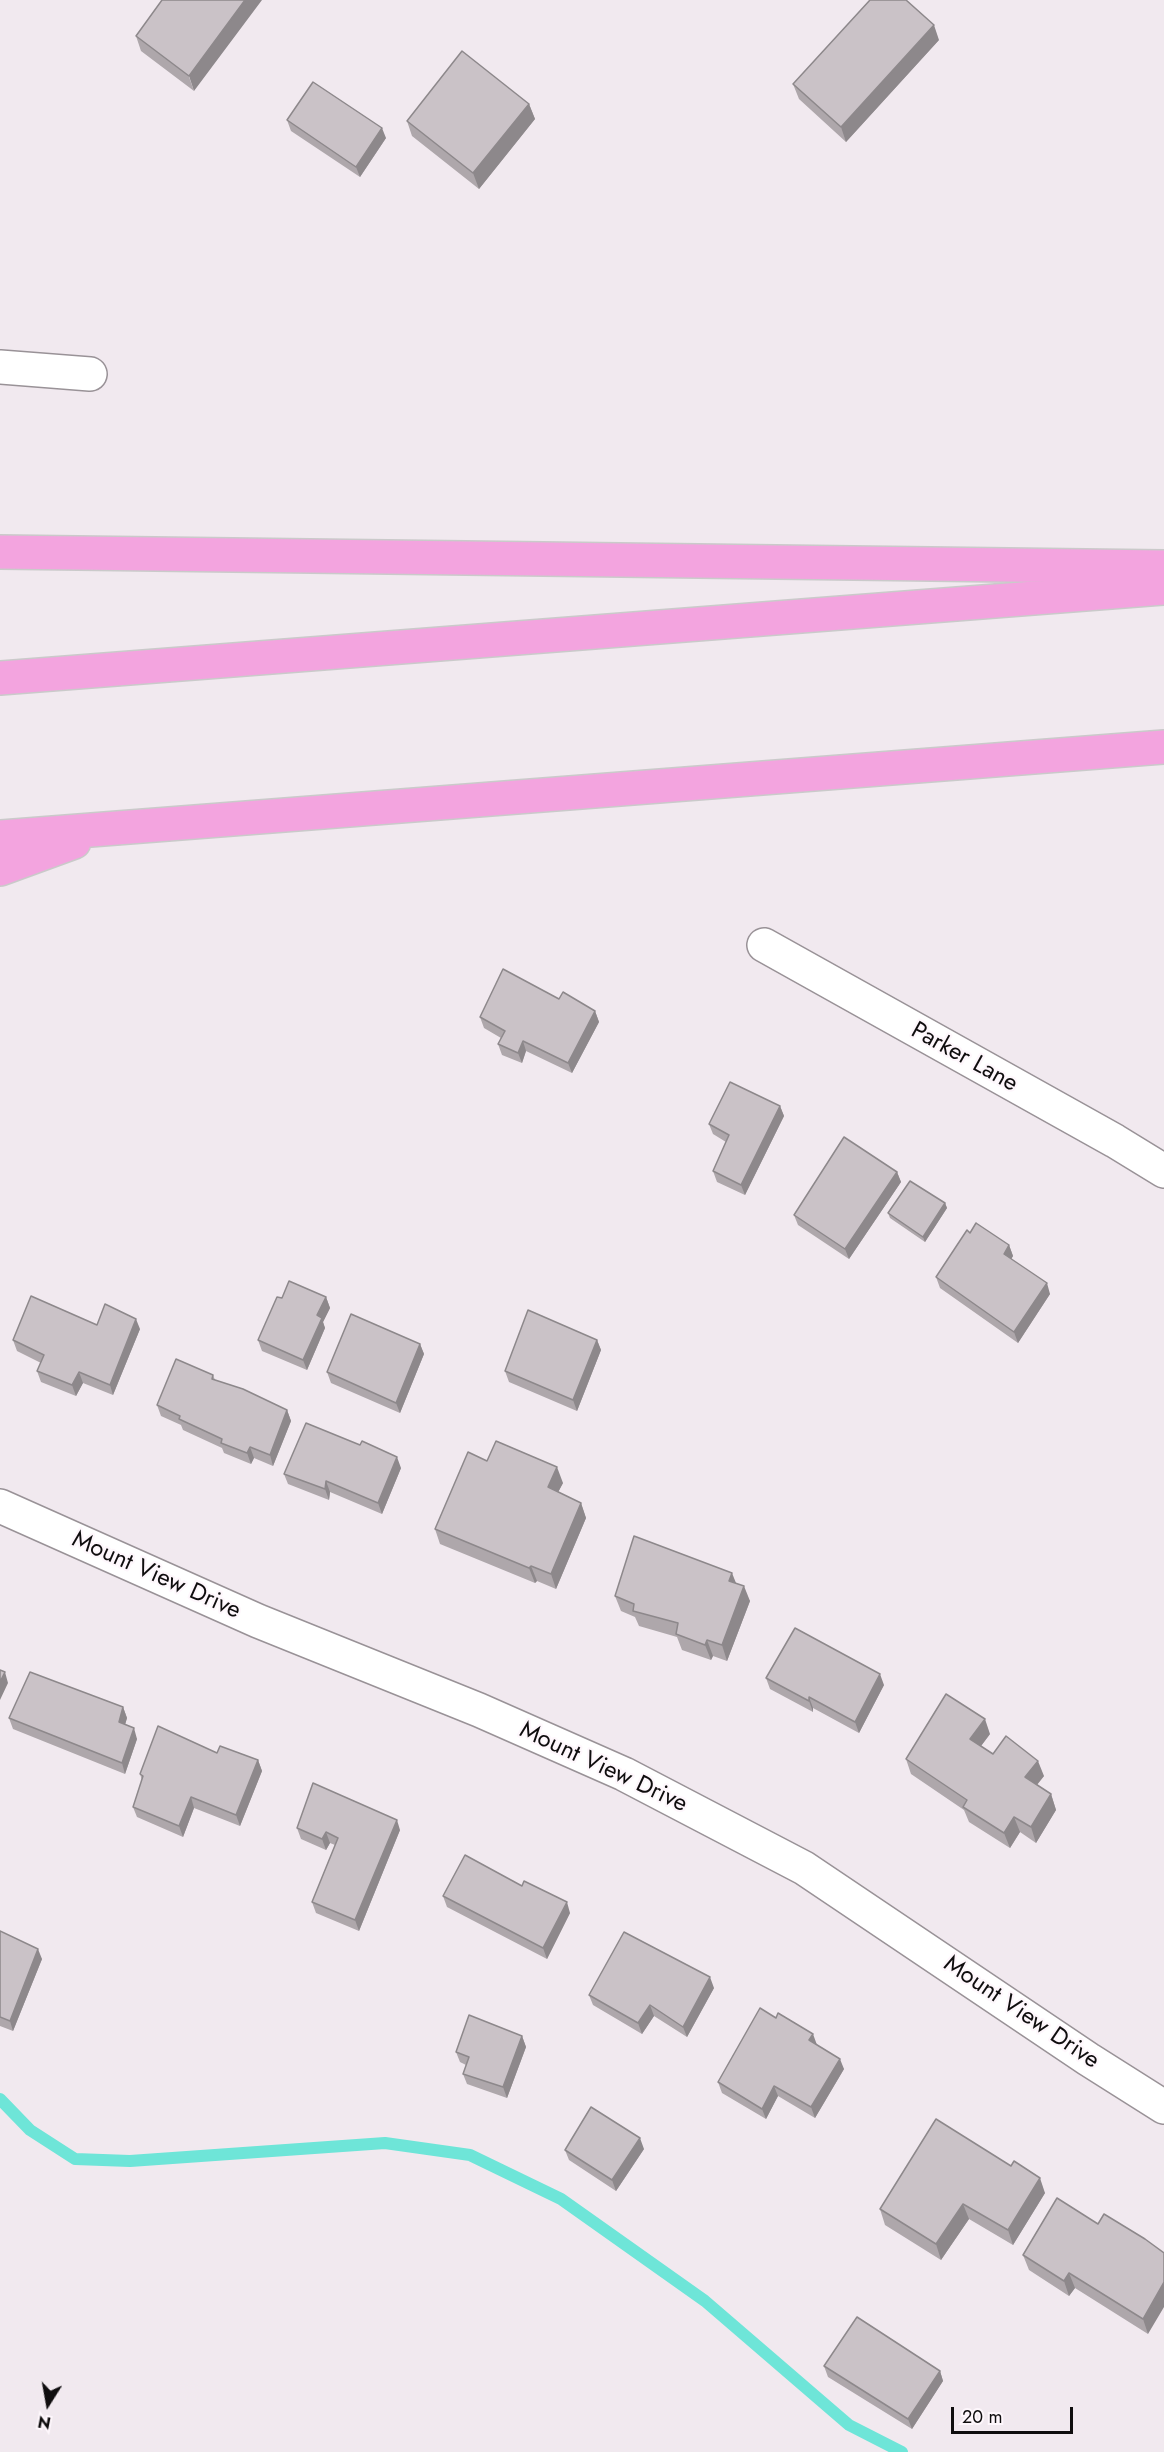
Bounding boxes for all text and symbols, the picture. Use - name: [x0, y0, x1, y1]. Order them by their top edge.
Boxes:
- street label: Parker Lane: [906, 1017, 1022, 1099]
- street label: Mount View Drive: [67, 1526, 245, 1626]
- street label: Mount View Drive: [515, 1717, 691, 1819]
- street label: Mount View Drive: [938, 1950, 1104, 2076]
- north arrow: [18, 2374, 78, 2434]
- scale bar: [954, 2395, 1076, 2433]
- text: 20 m: [962, 2404, 1002, 2430]
- text: N: [36, 2410, 53, 2435]

